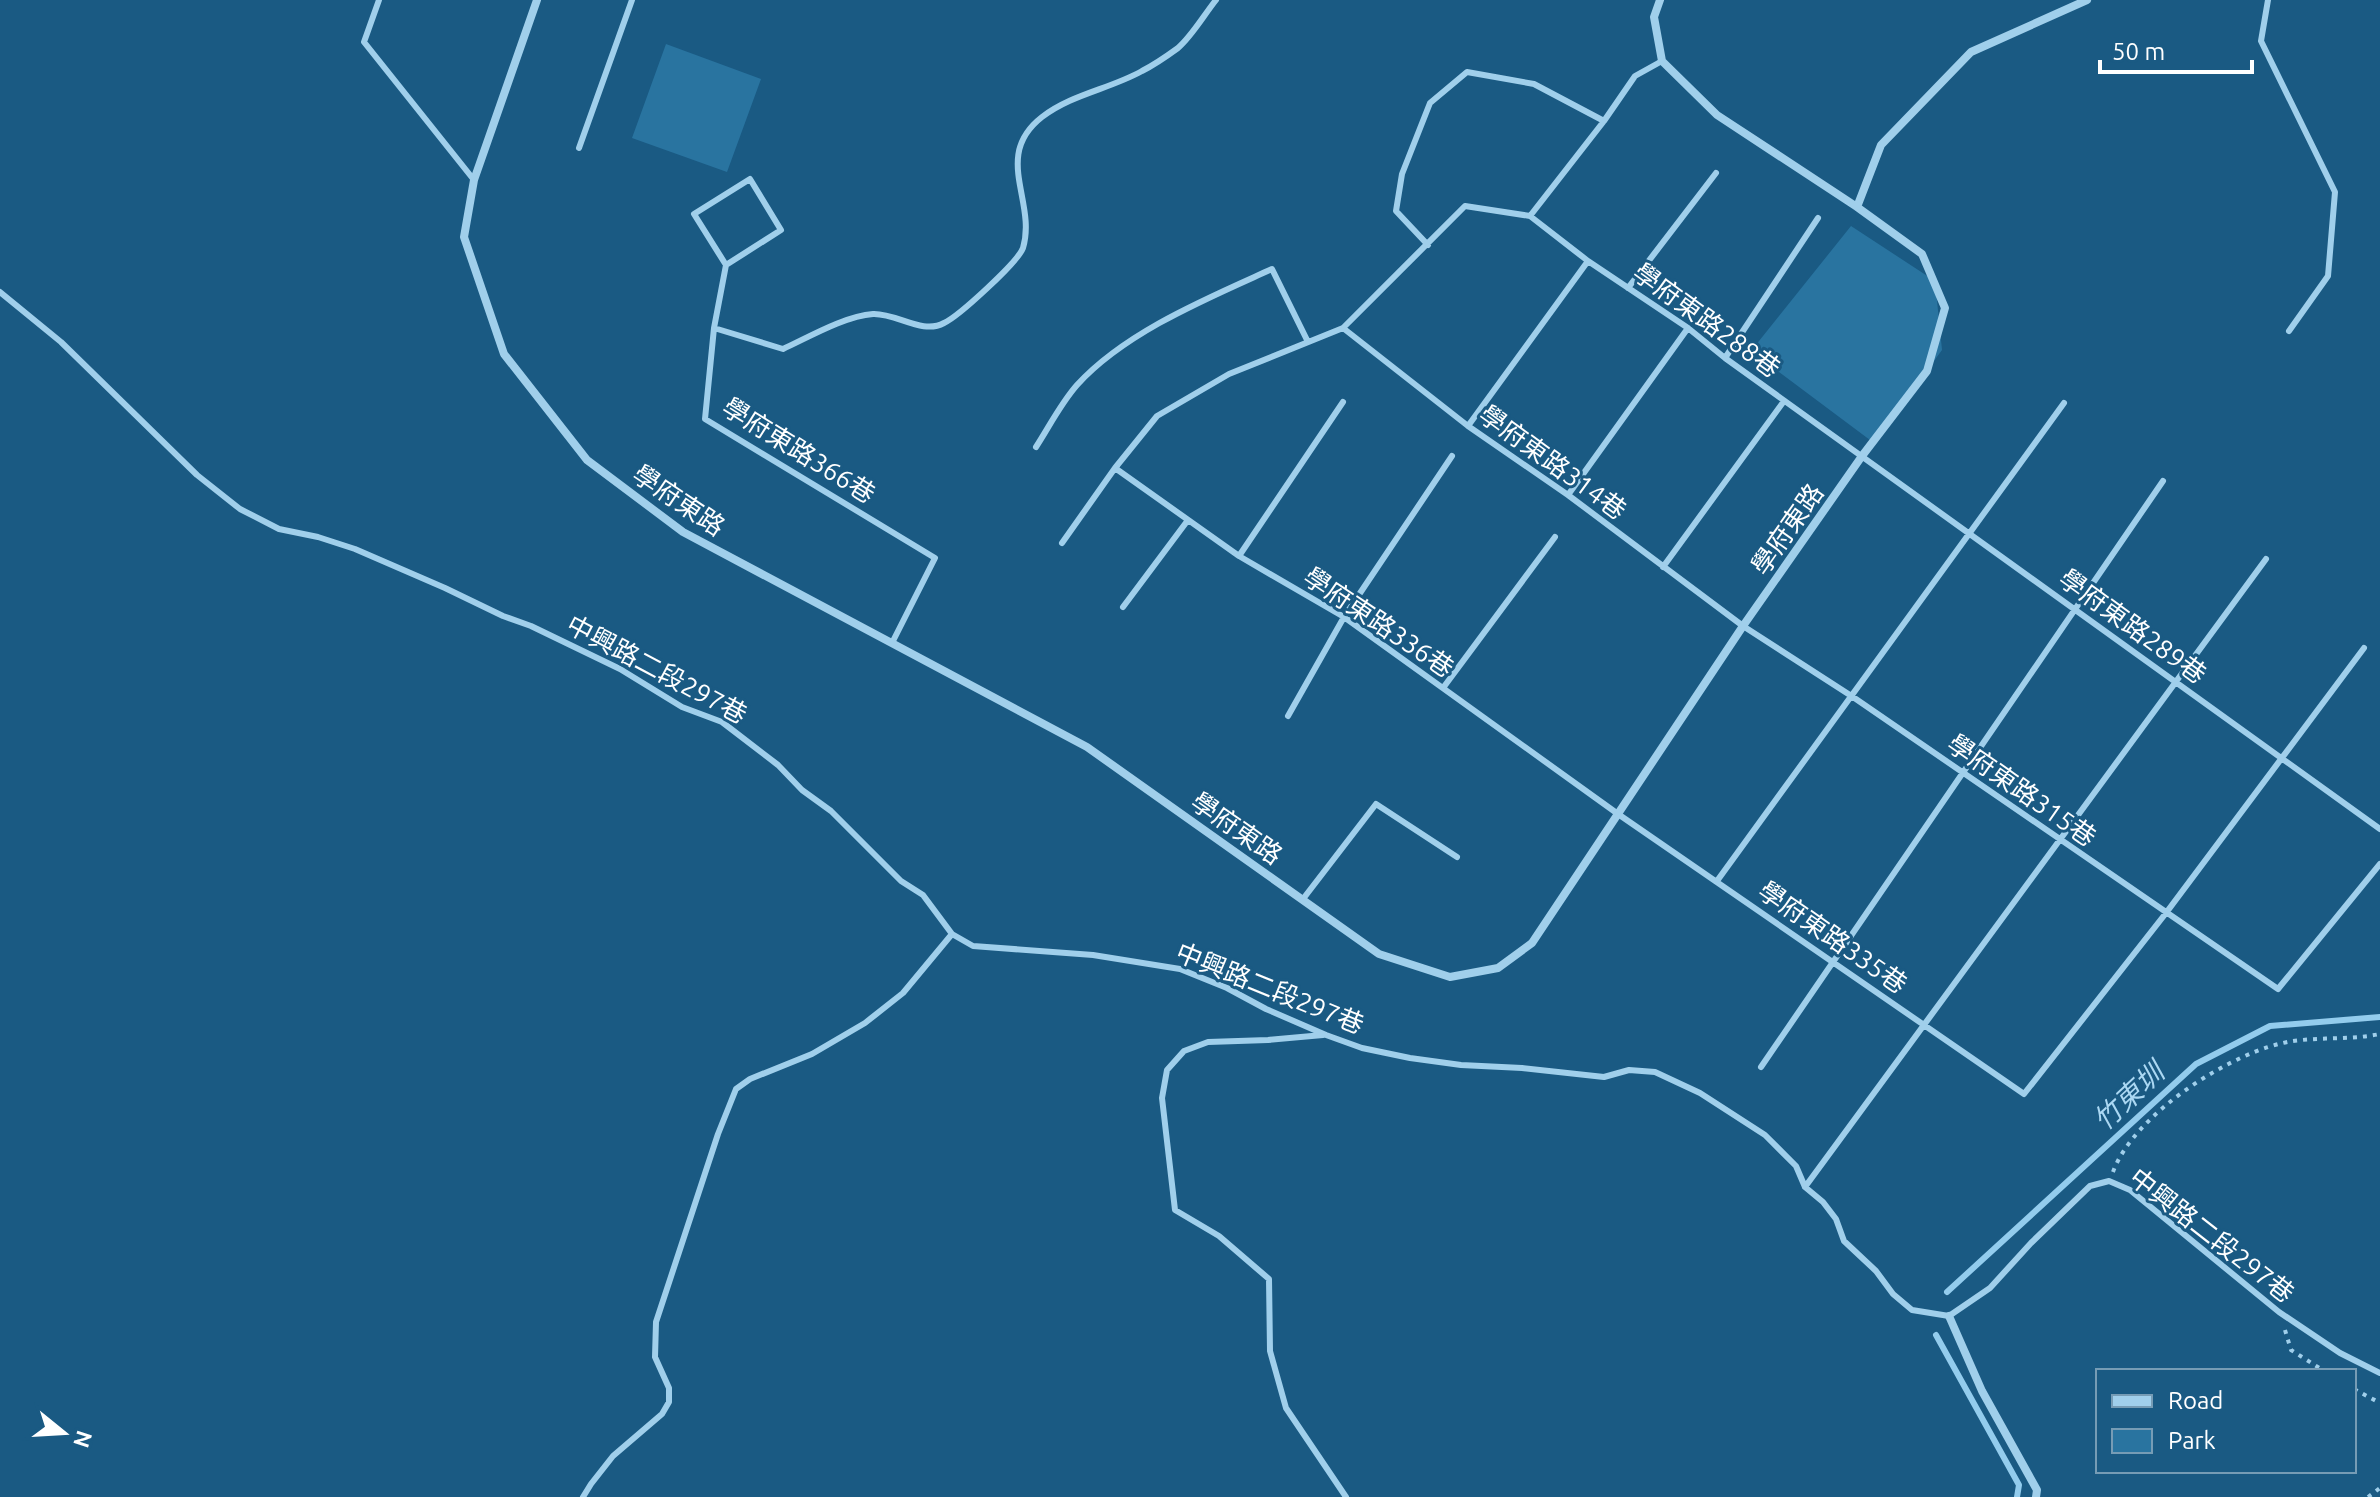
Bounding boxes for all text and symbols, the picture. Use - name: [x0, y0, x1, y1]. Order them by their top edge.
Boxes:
- scale bar: [2100, 24, 2252, 74]
- text: 50 m: [2112, 38, 2165, 65]
- street label: 學府東路288巷: [1628, 257, 1786, 383]
- street label: 學府東路366巷: [718, 392, 880, 508]
- street label: 學府東路314巷: [1474, 399, 1632, 525]
- street label: 學府東路: [628, 459, 730, 541]
- street label: 學府東路: [1745, 478, 1829, 580]
- street label: 學府東路336巷: [1299, 561, 1459, 683]
- street label: 學府東路289巷: [2054, 563, 2212, 689]
- street label: 中興路二段297巷: [562, 609, 752, 729]
- street label: 學府東路315巷: [1942, 728, 2102, 852]
- street label: 學府東路: [1186, 786, 1288, 870]
- street label: 學府東路335巷: [1753, 875, 1913, 999]
- street label: 中興路二段297巷: [1172, 937, 1368, 1039]
- water label: 竹東圳: [2087, 1053, 2172, 1136]
- street label: 中興路二段297巷: [2124, 1162, 2300, 1308]
- legend: [2096, 1369, 2356, 1473]
- text: Road: [2168, 1387, 2223, 1414]
- north arrow: [24, 1393, 104, 1473]
- text: Park: [2168, 1427, 2216, 1454]
- text: N: [69, 1428, 98, 1451]

